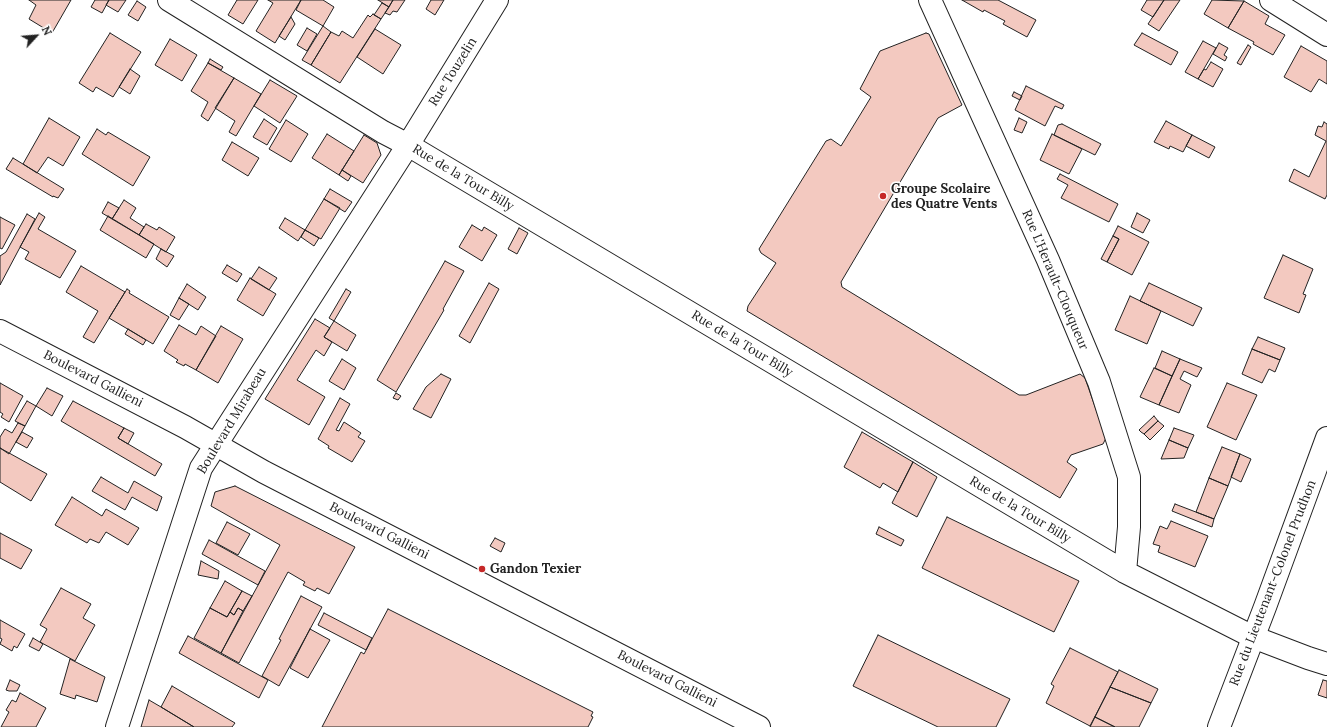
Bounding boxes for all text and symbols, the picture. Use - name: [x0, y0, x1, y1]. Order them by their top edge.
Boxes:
- north arrow: [16, 16, 56, 56]
- text: N: [39, 24, 55, 38]
- street label: Rue Touzelin: [426, 35, 480, 109]
- street label: Rue de la Tour Billy: [409, 141, 517, 215]
- place label: Groupe Scolaire des Quatre Vents: [891, 181, 997, 212]
- marker: Groupe Scolaire des Quatre Vents: [878, 191, 888, 201]
- street label: Rue L'Herault-Clouqueur: [1018, 207, 1092, 353]
- street label: Rue de la Tour Billy: [688, 307, 796, 381]
- street label: Boulevard Gallieni: [41, 347, 145, 411]
- street label: Boulevard Mirabeau: [194, 365, 270, 477]
- street label: Rue de la Tour Billy: [966, 473, 1074, 547]
- street label: Rue du Lieutenant-Colonel Prudhon: [1226, 478, 1320, 688]
- street label: Boulevard Gallieni: [327, 499, 431, 563]
- place label: Gandon Texier: [490, 561, 581, 577]
- marker: Gandon Texier: [477, 564, 487, 574]
- street label: Boulevard Gallieni: [615, 647, 719, 711]

